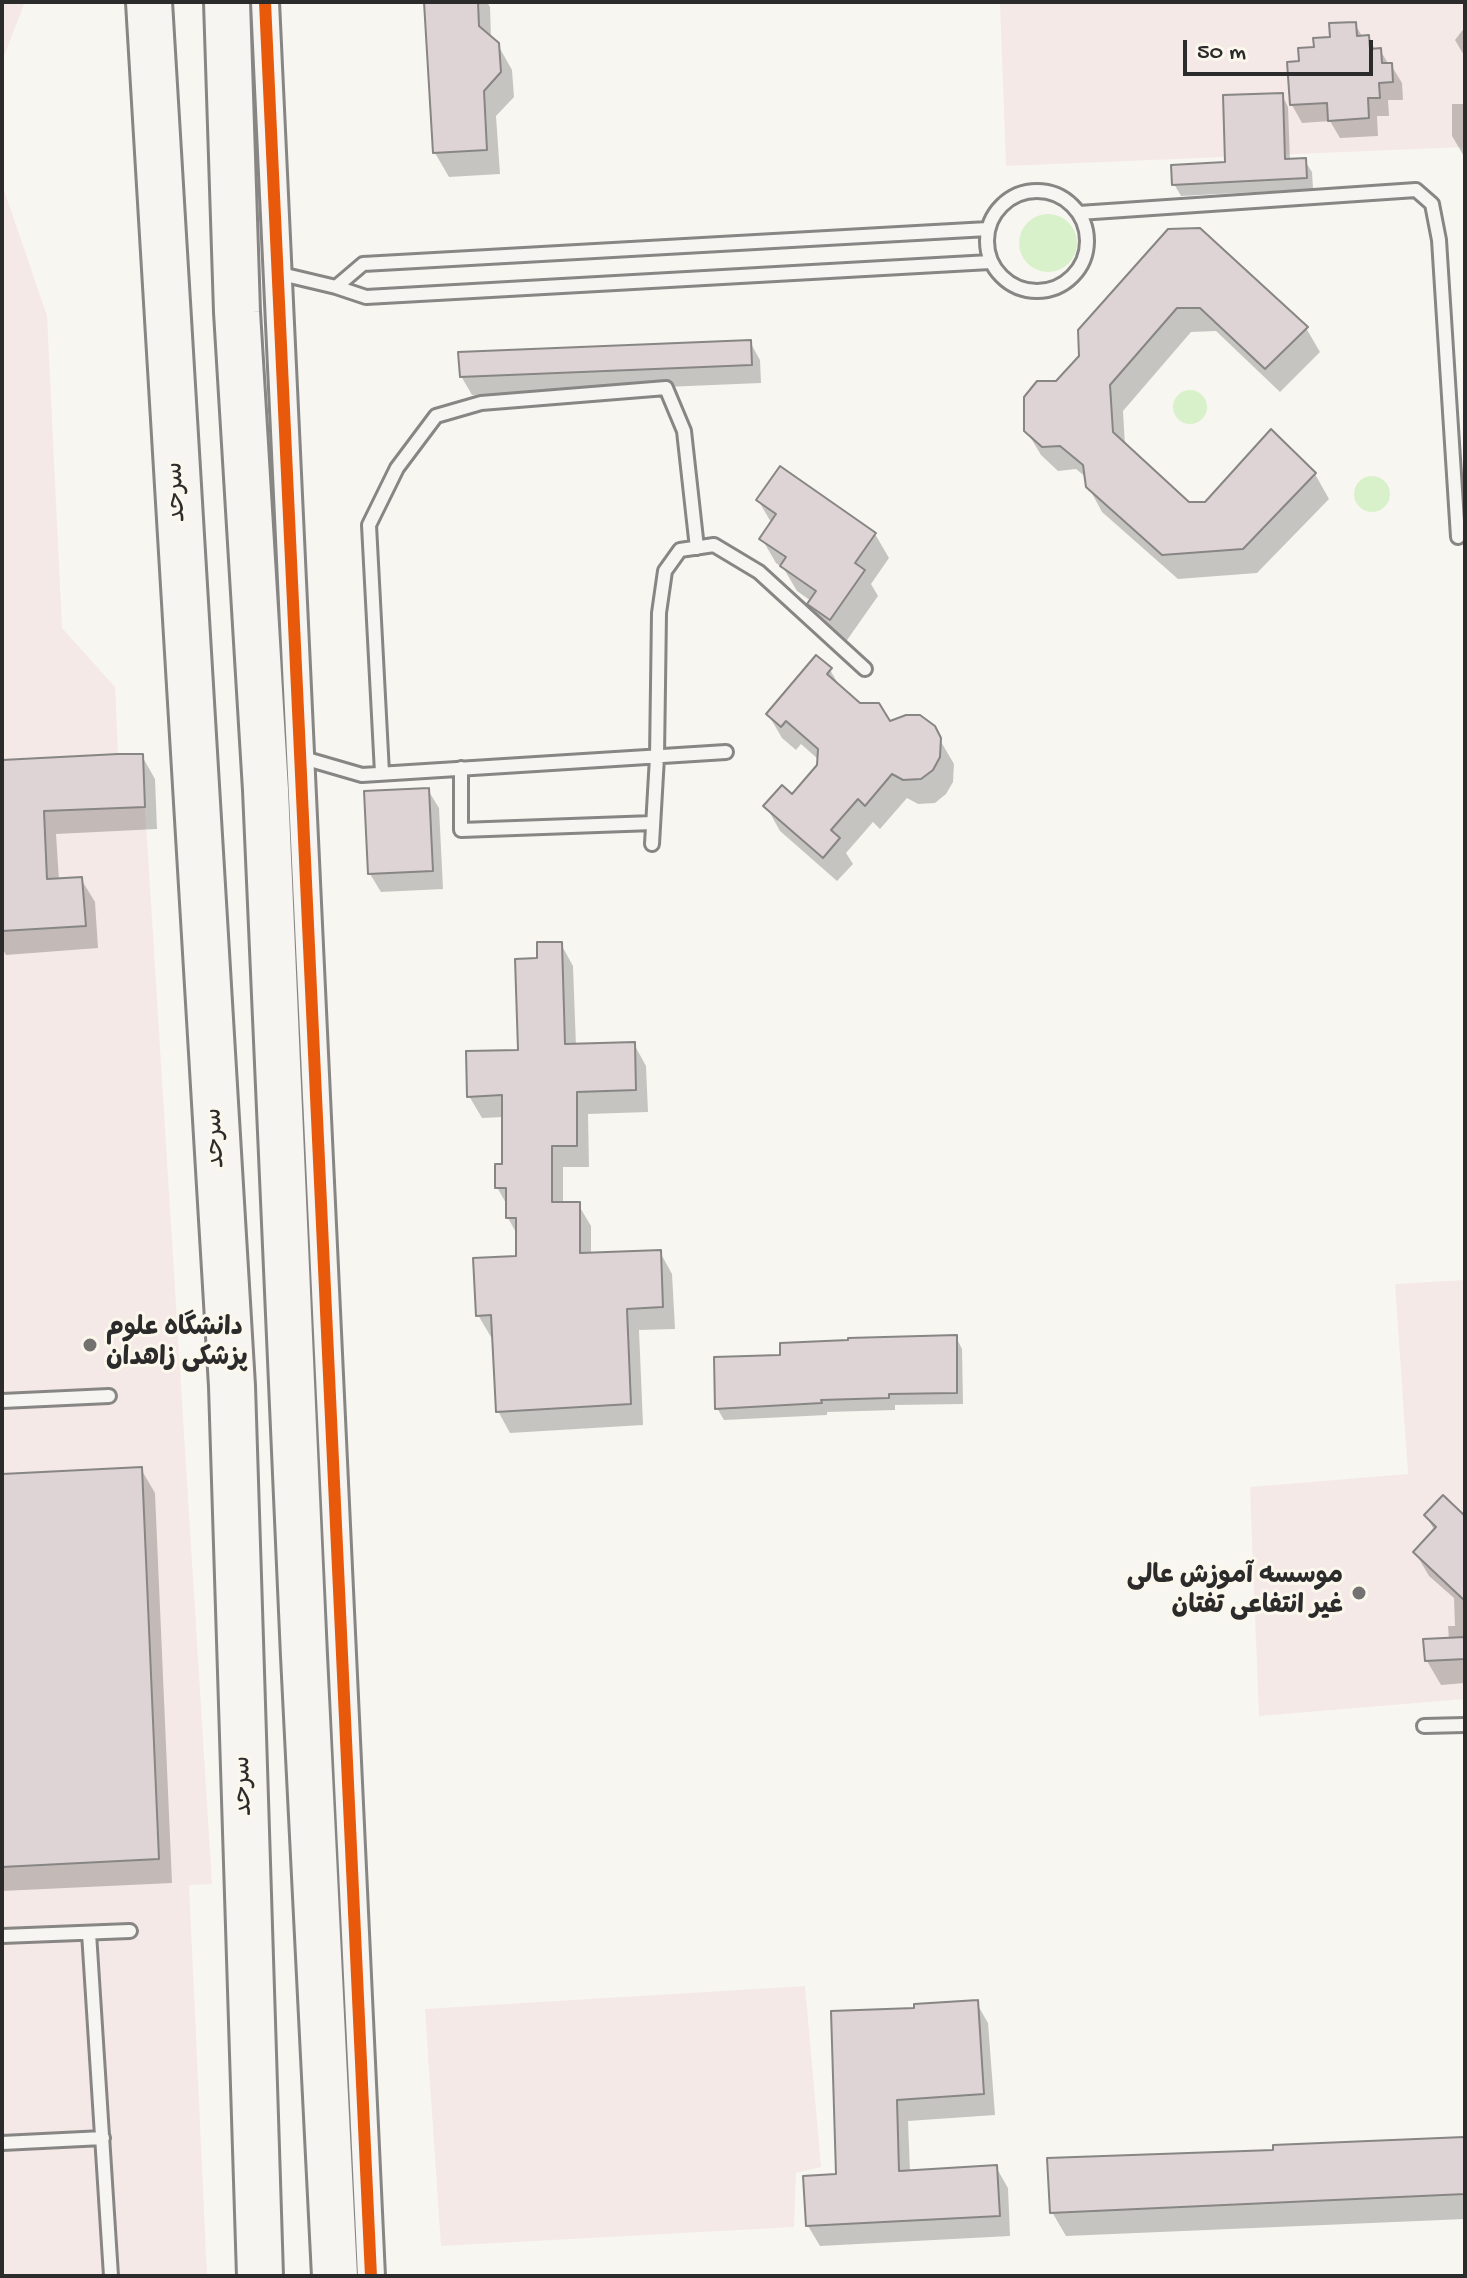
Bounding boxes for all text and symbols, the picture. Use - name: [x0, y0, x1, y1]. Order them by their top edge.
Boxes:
- scale bar: [1187, 24, 1377, 74]
- text: 50 m: [1197, 39, 1246, 68]
- street label: سرحد: [161, 461, 195, 523]
- street label: سرحد: [200, 1107, 234, 1169]
- place label: دانشگاه علوم پزشکی زاهدان: [106, 1314, 248, 1376]
- marker: دانشگاه علوم پزشکی زاهدان: [81, 1336, 99, 1354]
- place label: موسسه آموزش عالی غیر انتفاعی تفتان: [1127, 1562, 1343, 1624]
- marker: موسسه آموزش عالی غیر انتفاعی تفتان: [1350, 1584, 1368, 1602]
- street label: سرحد: [228, 1755, 262, 1817]

